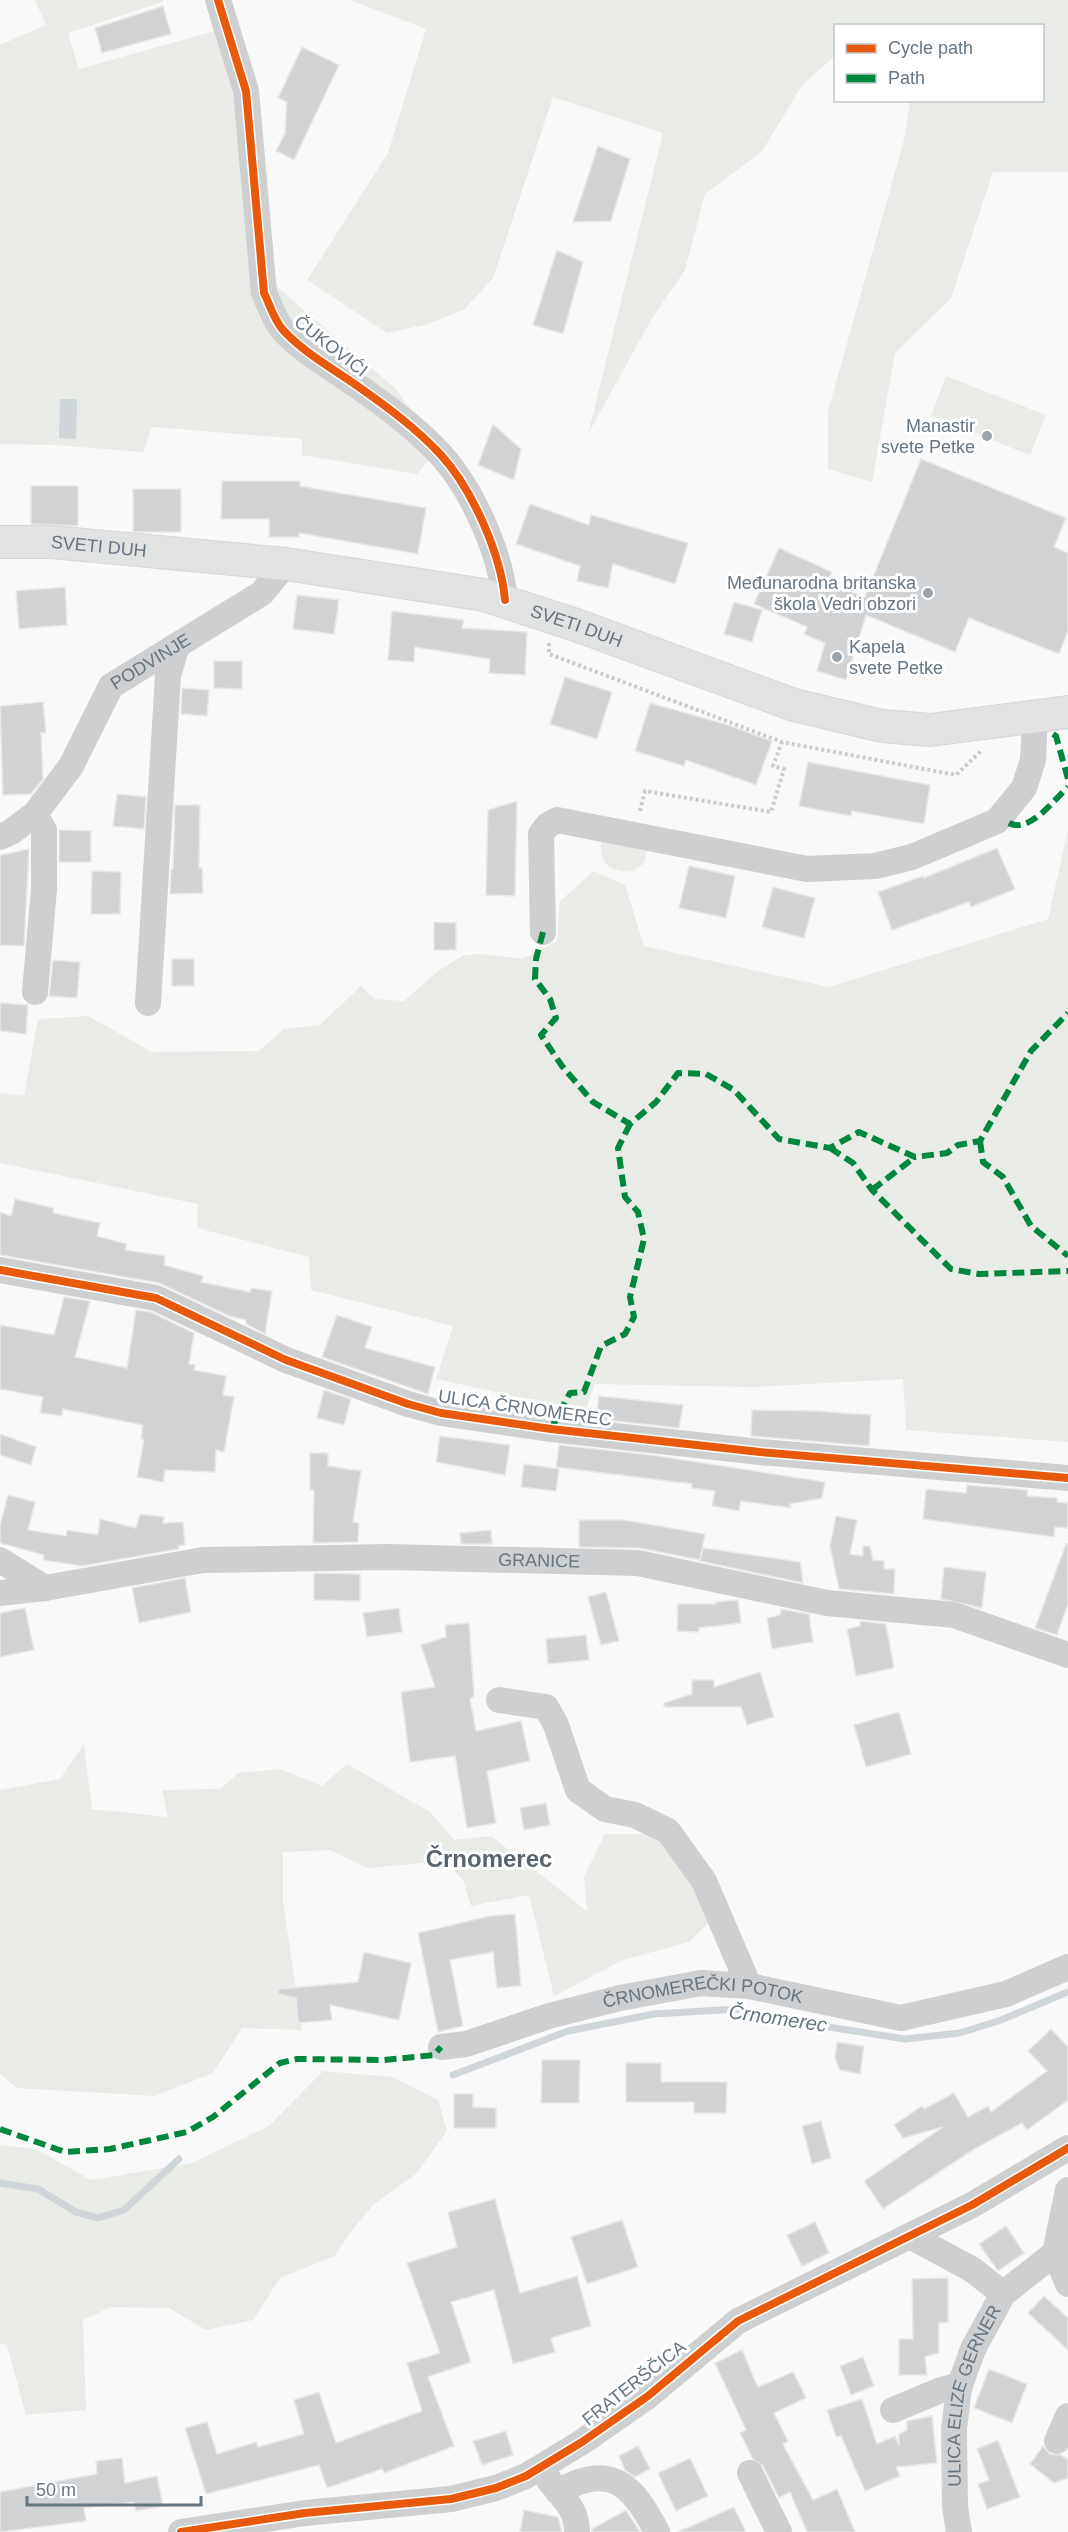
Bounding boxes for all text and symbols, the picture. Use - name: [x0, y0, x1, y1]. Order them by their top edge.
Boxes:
- legend: [834, 24, 1044, 102]
- text: Cycle path: [888, 38, 973, 58]
- text: Path: [888, 68, 925, 88]
- street label: ČUKOVIĆI: [291, 311, 372, 381]
- place label: Manastir svete Petke: [881, 416, 975, 457]
- marker: Manastir svete Petke: [980, 429, 994, 443]
- street label: SVETI DUH: [50, 532, 148, 561]
- place label: Međunarodna britanska škola Vedri obzori: [727, 573, 917, 614]
- marker: Međunarodna britanska škola Vedri obzori: [921, 586, 935, 600]
- street label: SVETI DUH: [528, 601, 625, 651]
- street label: PODVINJE: [107, 629, 194, 694]
- place label: Kapela svete Petke: [849, 637, 943, 678]
- marker: Kapela svete Petke: [830, 650, 844, 664]
- street label: ULICA ČRNOMEREC: [437, 1385, 613, 1430]
- street label: GRANICE: [498, 1550, 580, 1572]
- district label: Črnomerec: [426, 1845, 552, 1872]
- street label: ČRNOMEREČKI POTOK: [600, 1972, 805, 2012]
- water label: Črnomerec: [727, 2000, 829, 2036]
- street label: ULICA ELIZE GERNER: [944, 2302, 1005, 2487]
- street label: FRATERŠČICA: [578, 2336, 690, 2430]
- scale bar: [27, 2469, 201, 2507]
- text: 50 m: [36, 2480, 76, 2500]

